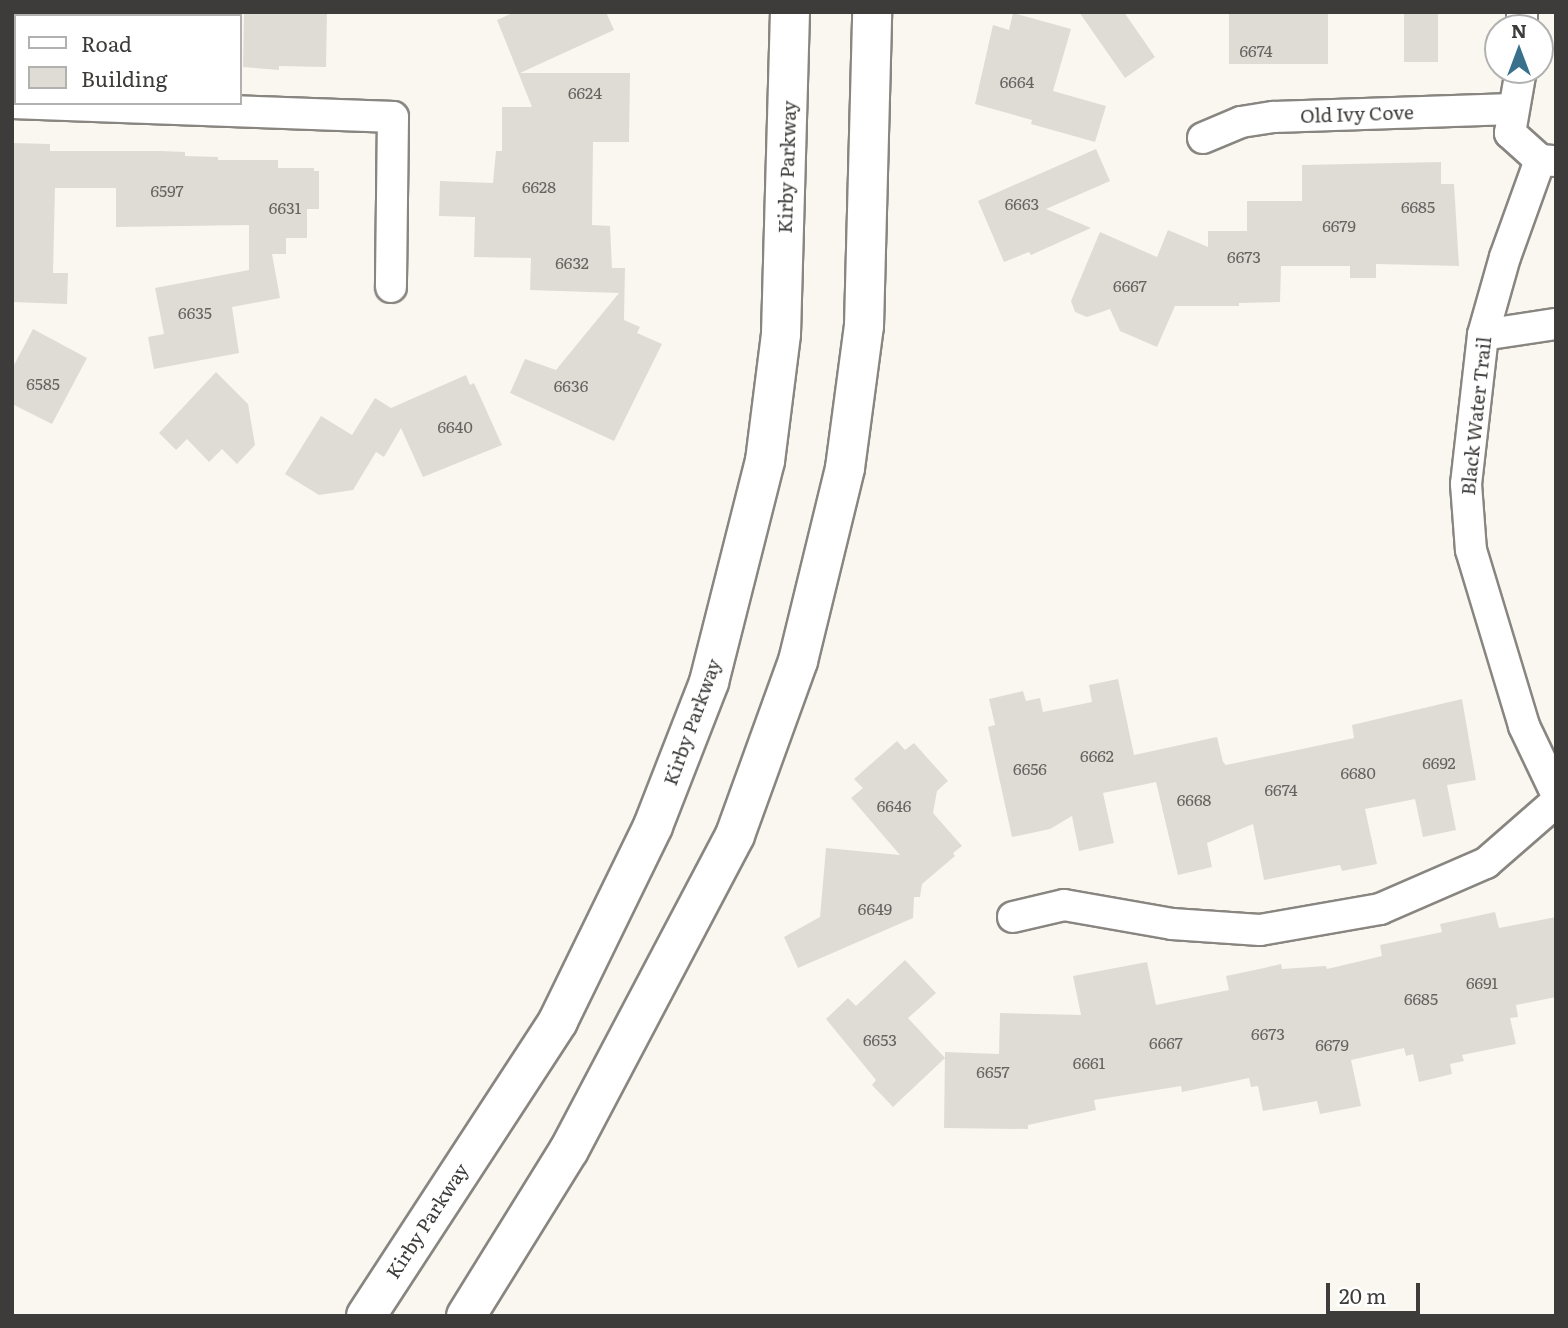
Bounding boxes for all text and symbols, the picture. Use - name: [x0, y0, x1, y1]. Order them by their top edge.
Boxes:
- legend: [14, 14, 242, 105]
- north arrow: [1484, 14, 1554, 84]
- text: N: [1511, 16, 1527, 44]
- text: Road: [81, 27, 132, 58]
- house number: 6674: [1240, 40, 1272, 60]
- text: Building: [81, 62, 167, 93]
- house number: 6664: [1000, 71, 1034, 91]
- house number: 6624: [568, 82, 602, 102]
- street label: Kirby Parkway: [773, 100, 801, 234]
- street label: Old Ivy Cove: [1300, 101, 1414, 127]
- house number: 6628: [522, 176, 556, 196]
- house number: 6597: [150, 180, 184, 200]
- house number: 6663: [1005, 193, 1039, 213]
- house number: 6685: [1401, 196, 1435, 216]
- house number: 6631: [269, 197, 301, 217]
- house number: 6679: [1322, 215, 1356, 235]
- house number: 6673: [1227, 246, 1261, 266]
- house number: 6632: [555, 252, 589, 272]
- house number: 6667: [1113, 275, 1147, 295]
- house number: 6635: [178, 302, 212, 322]
- street label: Black Water Trail: [1456, 336, 1496, 496]
- house number: 6585: [26, 373, 60, 393]
- house number: 6636: [554, 375, 588, 395]
- house number: 6640: [437, 416, 473, 436]
- street label: Kirby Parkway: [659, 656, 725, 788]
- house number: 6662: [1080, 745, 1114, 765]
- house number: 6692: [1422, 752, 1456, 772]
- house number: 6656: [1013, 758, 1047, 778]
- house number: 6680: [1340, 762, 1376, 782]
- house number: 6674: [1265, 779, 1297, 799]
- house number: 6668: [1177, 789, 1211, 809]
- house number: 6646: [877, 795, 911, 815]
- house number: 6649: [858, 898, 892, 918]
- house number: 6691: [1466, 972, 1498, 992]
- house number: 6685: [1404, 988, 1438, 1008]
- house number: 6673: [1251, 1023, 1285, 1043]
- house number: 6653: [863, 1029, 897, 1049]
- house number: 6667: [1149, 1032, 1183, 1052]
- house number: 6679: [1315, 1034, 1349, 1054]
- house number: 6661: [1073, 1052, 1105, 1072]
- house number: 6657: [976, 1061, 1010, 1081]
- street label: Kirby Parkway: [381, 1159, 473, 1283]
- scale bar: [1330, 1268, 1424, 1312]
- text: 20 m: [1339, 1279, 1386, 1310]

